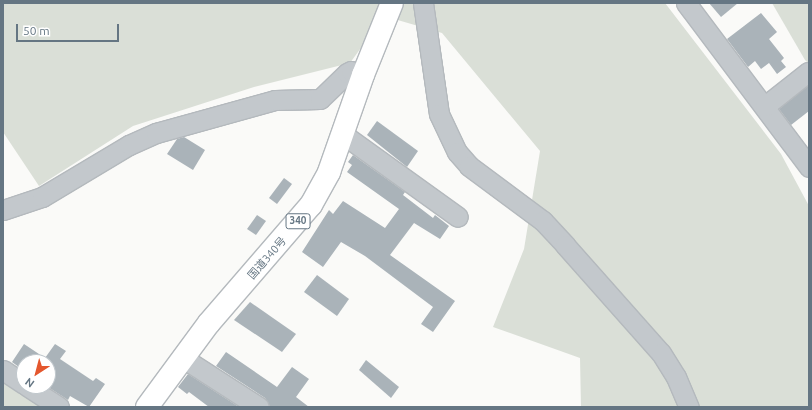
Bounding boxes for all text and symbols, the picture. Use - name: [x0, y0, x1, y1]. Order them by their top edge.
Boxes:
- scale bar: [18, 16, 121, 42]
- text: 50 m: [23, 24, 50, 37]
- road number: 340: [285, 213, 311, 229]
- street label: 国道340号: [245, 234, 289, 282]
- north arrow: [16, 354, 56, 394]
- text: N: [23, 376, 36, 390]

